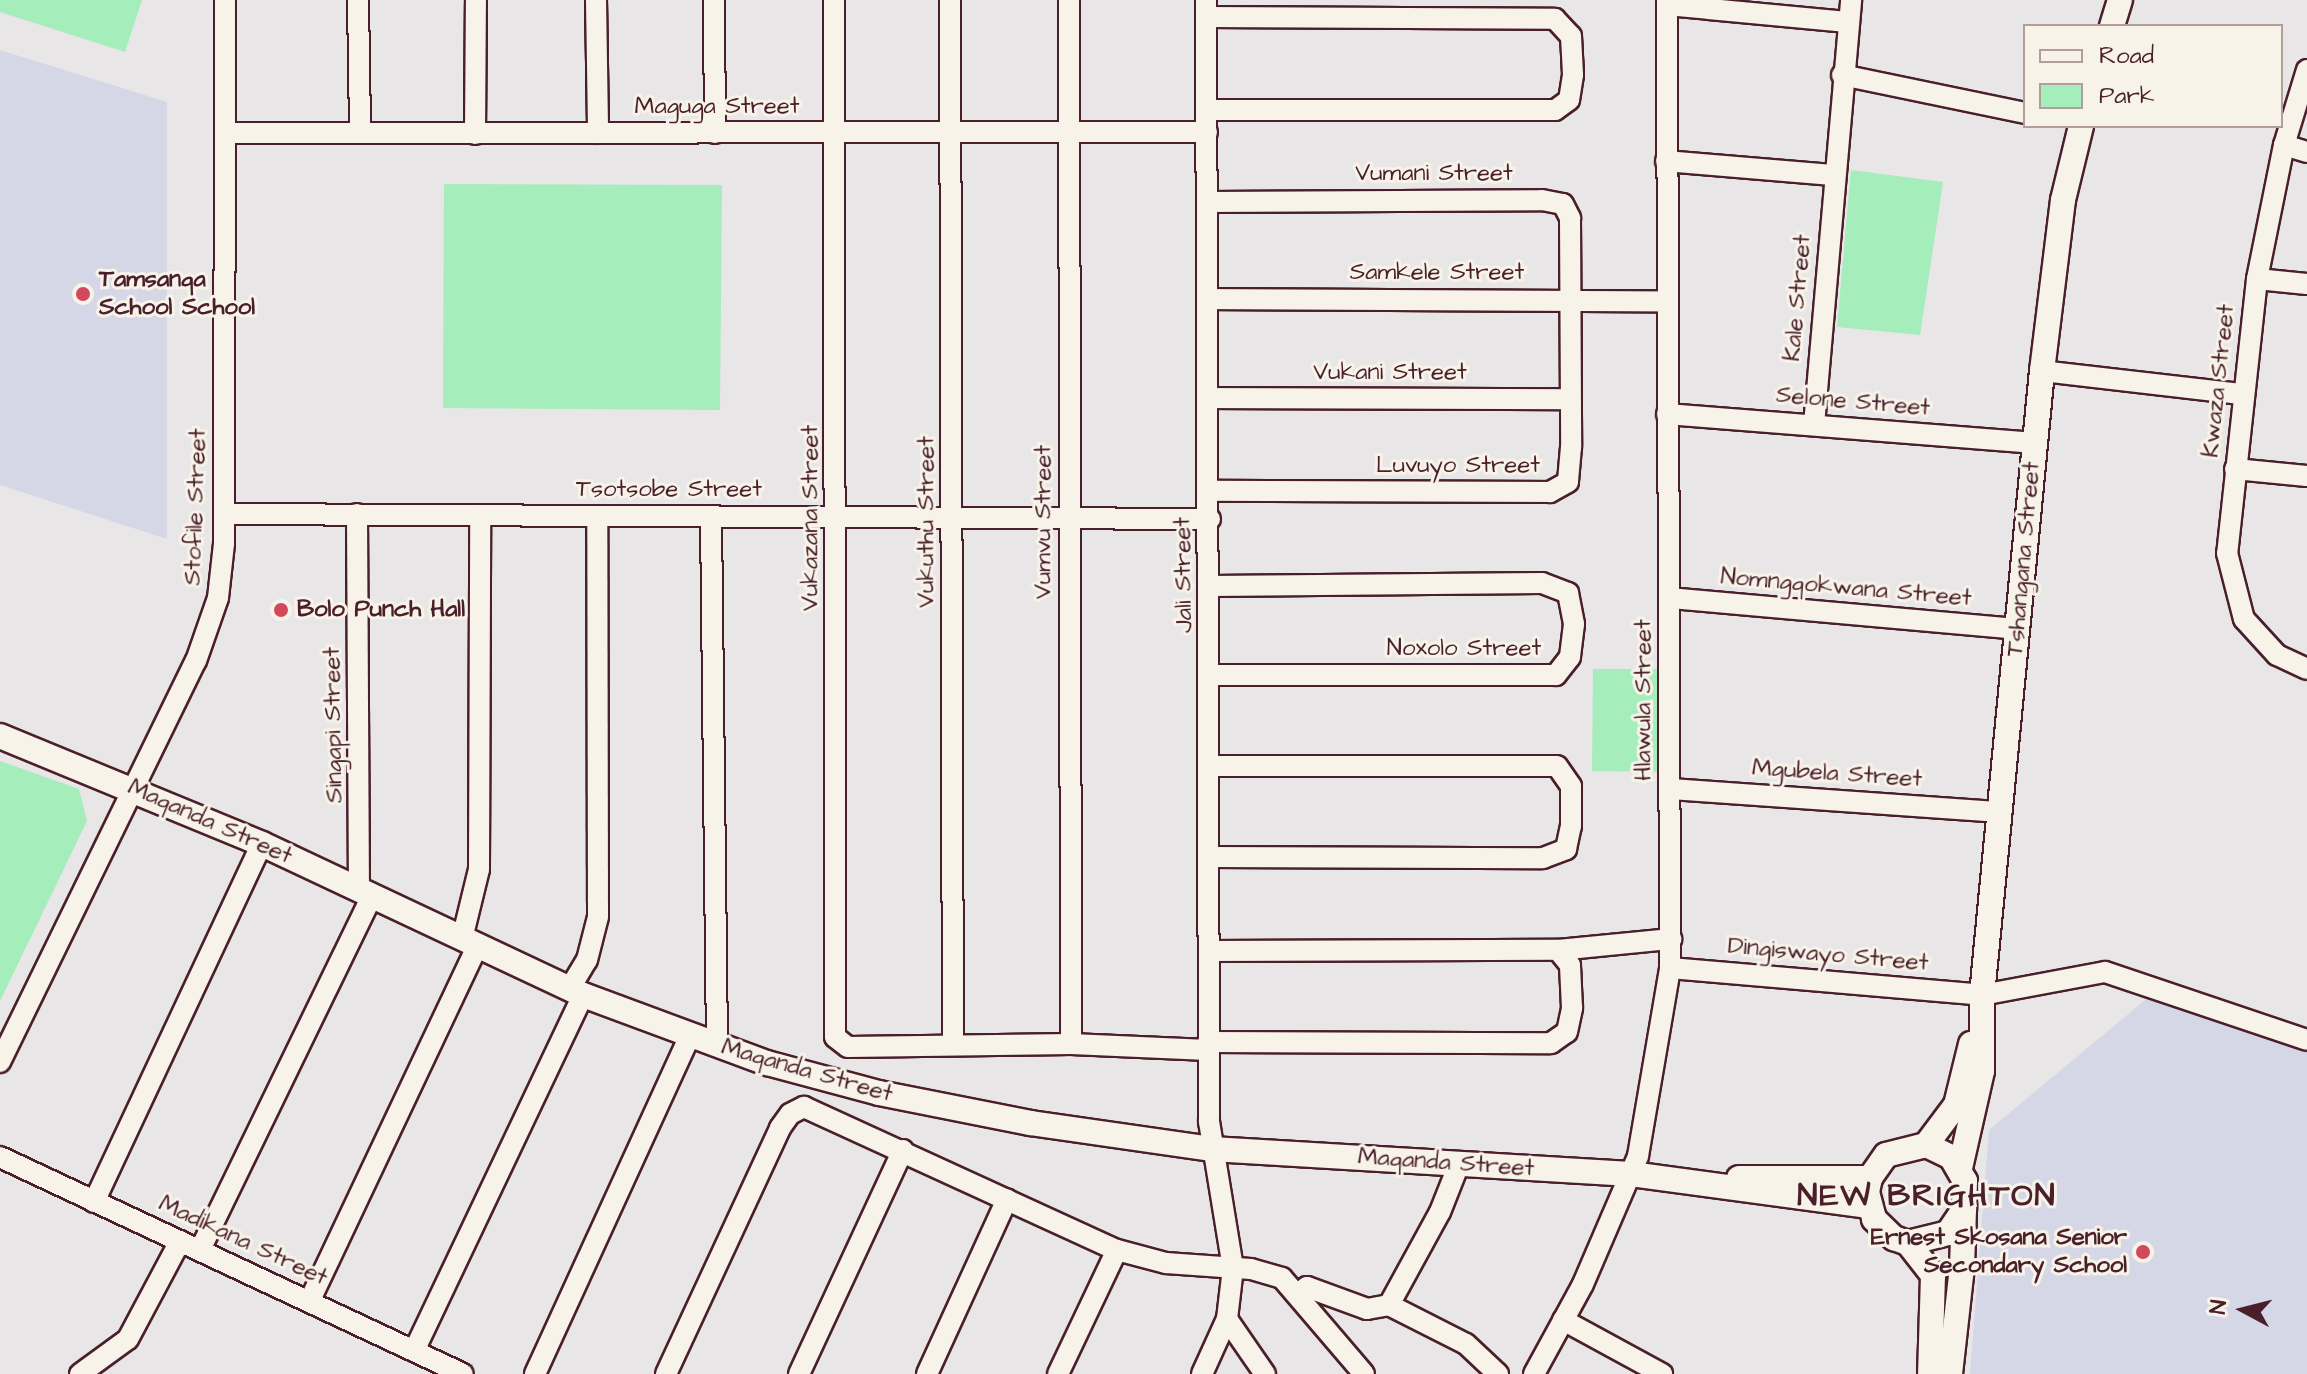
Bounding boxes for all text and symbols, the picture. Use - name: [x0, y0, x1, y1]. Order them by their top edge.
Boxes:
- legend: [2023, 24, 2283, 128]
- text: Road: [2099, 39, 2154, 73]
- text: Park: [2099, 79, 2155, 113]
- street label: Maguga Street: [635, 93, 799, 121]
- street label: Vumani Street: [1355, 160, 1513, 188]
- street label: Kale Street: [1778, 233, 1818, 363]
- street label: Samkele Street: [1350, 259, 1524, 287]
- place label: Tamsanqa School School: [99, 266, 255, 322]
- marker: Tamsanqa School School: [74, 285, 92, 303]
- street label: Kwaza Street: [2197, 303, 2241, 459]
- street label: Vukani Street: [1313, 359, 1467, 387]
- street label: Selone Street: [1775, 381, 1931, 423]
- street label: Vukazana Street: [797, 425, 825, 611]
- street label: Stofile Street: [179, 428, 213, 586]
- street label: Vukuthu Street: [913, 436, 941, 608]
- street label: Vumvu Street: [1030, 445, 1058, 599]
- street label: Luvuyo Street: [1376, 452, 1540, 480]
- street label: Tshangana Street: [2001, 460, 2047, 658]
- street label: Tsotsobe Street: [576, 476, 762, 504]
- street label: Jali Street: [1169, 517, 1199, 633]
- street label: Nomngqokwana Street: [1719, 563, 1973, 613]
- place label: Bolo Punch Hall: [297, 596, 465, 624]
- marker: Bolo Punch Hall: [272, 601, 290, 619]
- street label: Hlawula Street: [1630, 619, 1658, 781]
- street label: Noxolo Street: [1387, 635, 1541, 663]
- street label: Singapi Street: [318, 647, 350, 803]
- street label: Mgubela Street: [1751, 754, 1923, 794]
- street label: Maqanda Street: [123, 773, 297, 871]
- street label: Dingiswayo Street: [1727, 932, 1929, 978]
- street label: Maqanda Street: [718, 1033, 896, 1109]
- street label: Maqanda Street: [1357, 1142, 1535, 1184]
- district label: NEW BRIGHTON: [1797, 1177, 2057, 1215]
- street label: Madikana Street: [154, 1189, 332, 1293]
- place label: Ernest Skosana Senior Secondary School: [1871, 1224, 2127, 1280]
- marker: Ernest Skosana Senior Secondary School: [2134, 1243, 2152, 1261]
- north arrow: [2203, 1270, 2283, 1350]
- text: N: [2202, 1298, 2235, 1316]

